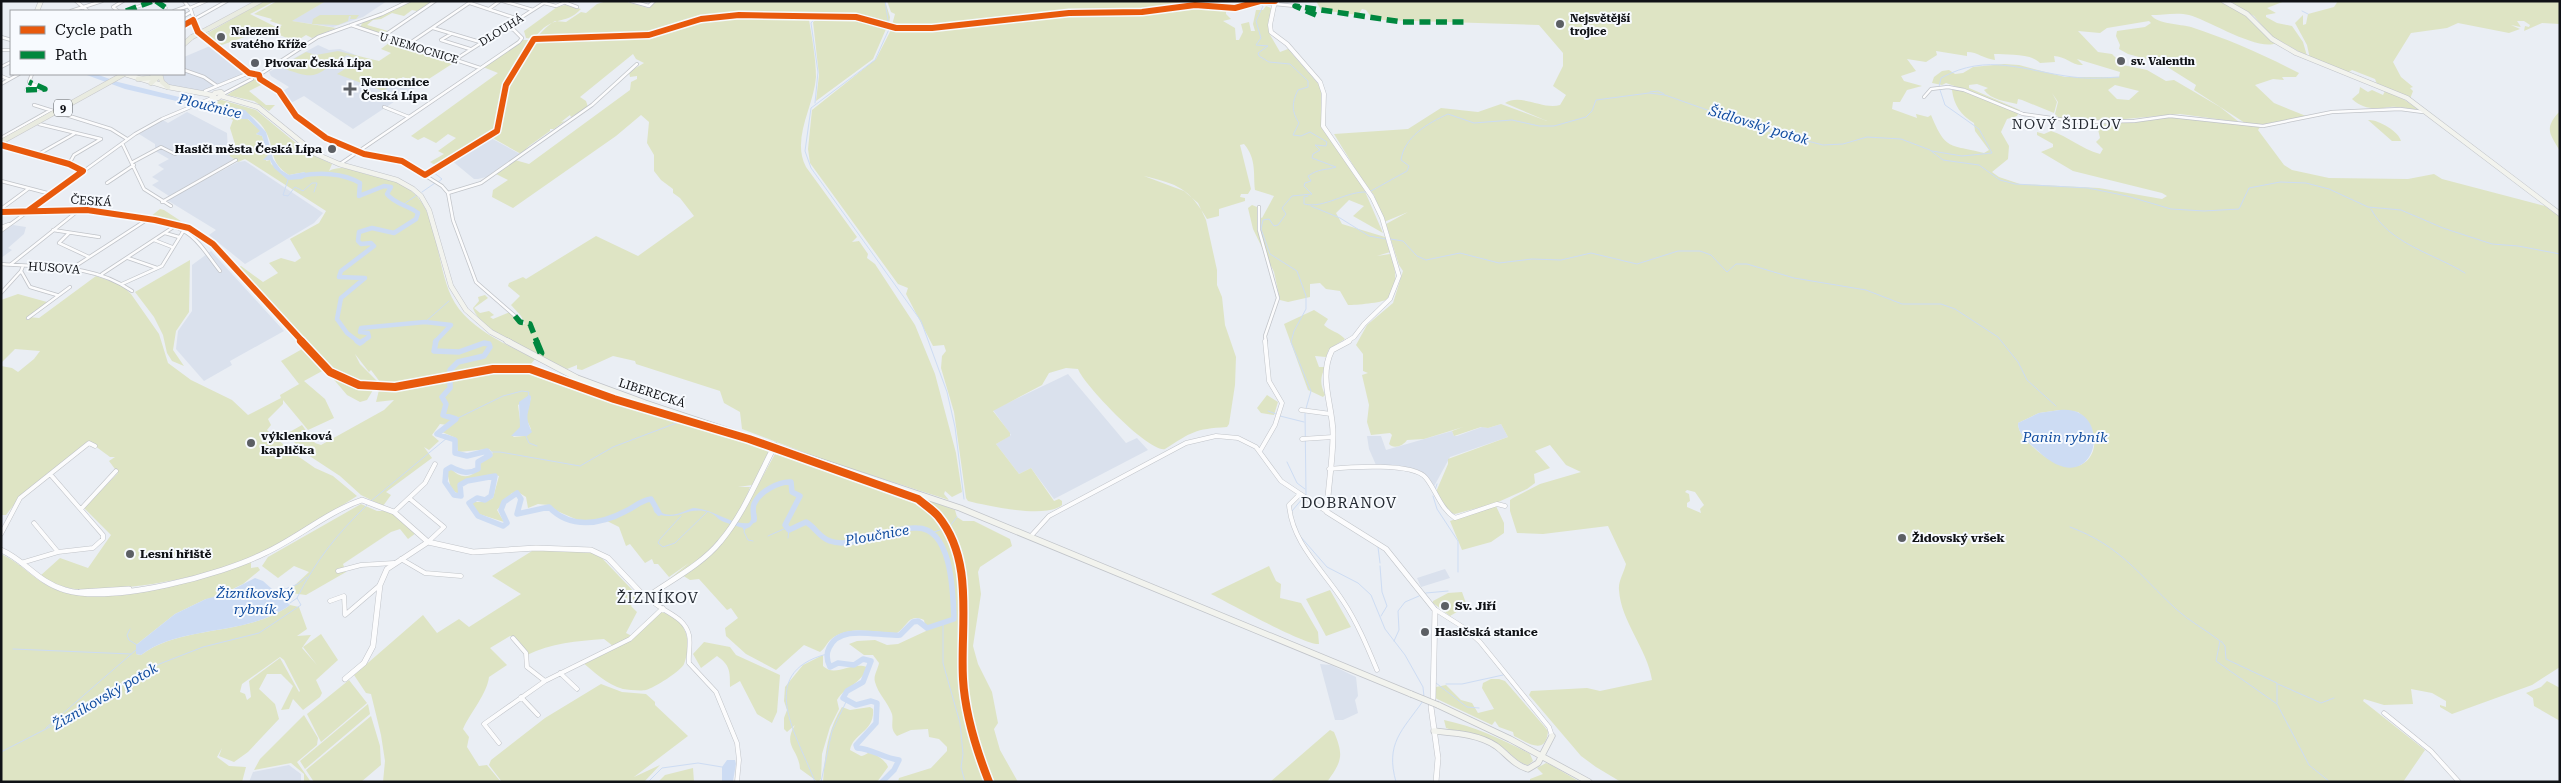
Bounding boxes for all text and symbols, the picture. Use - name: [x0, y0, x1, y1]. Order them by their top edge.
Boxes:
- legend: [10, 10, 185, 75]
- street label: DLOUHÁ: [476, 11, 526, 49]
- place label: Nejsvětější trojice: [1570, 12, 1630, 38]
- marker: Nejsvětější trojice: [1554, 18, 1566, 30]
- text: Cycle path: [55, 21, 133, 39]
- place label: Nalezení svatého Kříže: [231, 25, 307, 51]
- street label: U NEMOCNICE: [378, 30, 460, 67]
- marker: Nalezení svatého Kříže: [215, 31, 227, 43]
- text: Path: [55, 46, 88, 64]
- marker: sv. Valentin: [2115, 55, 2127, 67]
- place label: sv. Valentin: [2131, 55, 2196, 68]
- place label: Pivovar Česká Lípa: [265, 56, 372, 70]
- marker: Pivovar Česká Lípa: [249, 57, 261, 69]
- place label: Nemocnice Česká Lípa: [361, 75, 429, 103]
- marker: Nemocnice Česká Lípa: [343, 82, 357, 96]
- water label: Ploučnice: [176, 90, 243, 122]
- road number: 9: [54, 100, 72, 116]
- water label: Šidlovský potok: [1706, 102, 1811, 148]
- district label: NOVÝ ŠIDLOV: [2012, 116, 2122, 132]
- place label: Hasiči města Česká Lípa: [174, 142, 322, 156]
- marker: Hasiči města Česká Lípa: [326, 143, 338, 155]
- street label: ČESKÁ: [70, 193, 113, 209]
- street label: HUSOVA: [27, 259, 81, 277]
- street label: LIBERECKÁ: [617, 376, 688, 411]
- place label: výklenková kaplička: [261, 429, 332, 457]
- water label: Panin rybník: [2021, 429, 2108, 445]
- marker: výklenková kaplička: [245, 437, 257, 449]
- district label: DOBRANOV: [1301, 494, 1397, 512]
- water label: Ploučnice: [843, 522, 910, 549]
- place label: Židovský vršek: [1912, 531, 2006, 545]
- marker: Židovský vršek: [1896, 532, 1908, 544]
- place label: Lesní hřiště: [140, 547, 211, 561]
- marker: Lesní hřiště: [124, 548, 136, 560]
- water label: Žizníkovský rybník: [215, 585, 294, 617]
- district label: ŽIZNÍKOV: [617, 589, 699, 607]
- place label: Sv. Jiří: [1455, 599, 1496, 613]
- marker: Sv. Jiří: [1439, 600, 1451, 612]
- place label: Hasičská stanice: [1435, 625, 1538, 639]
- marker: Hasičská stanice: [1419, 626, 1431, 638]
- water label: Žizníkovský potok: [49, 659, 161, 733]

